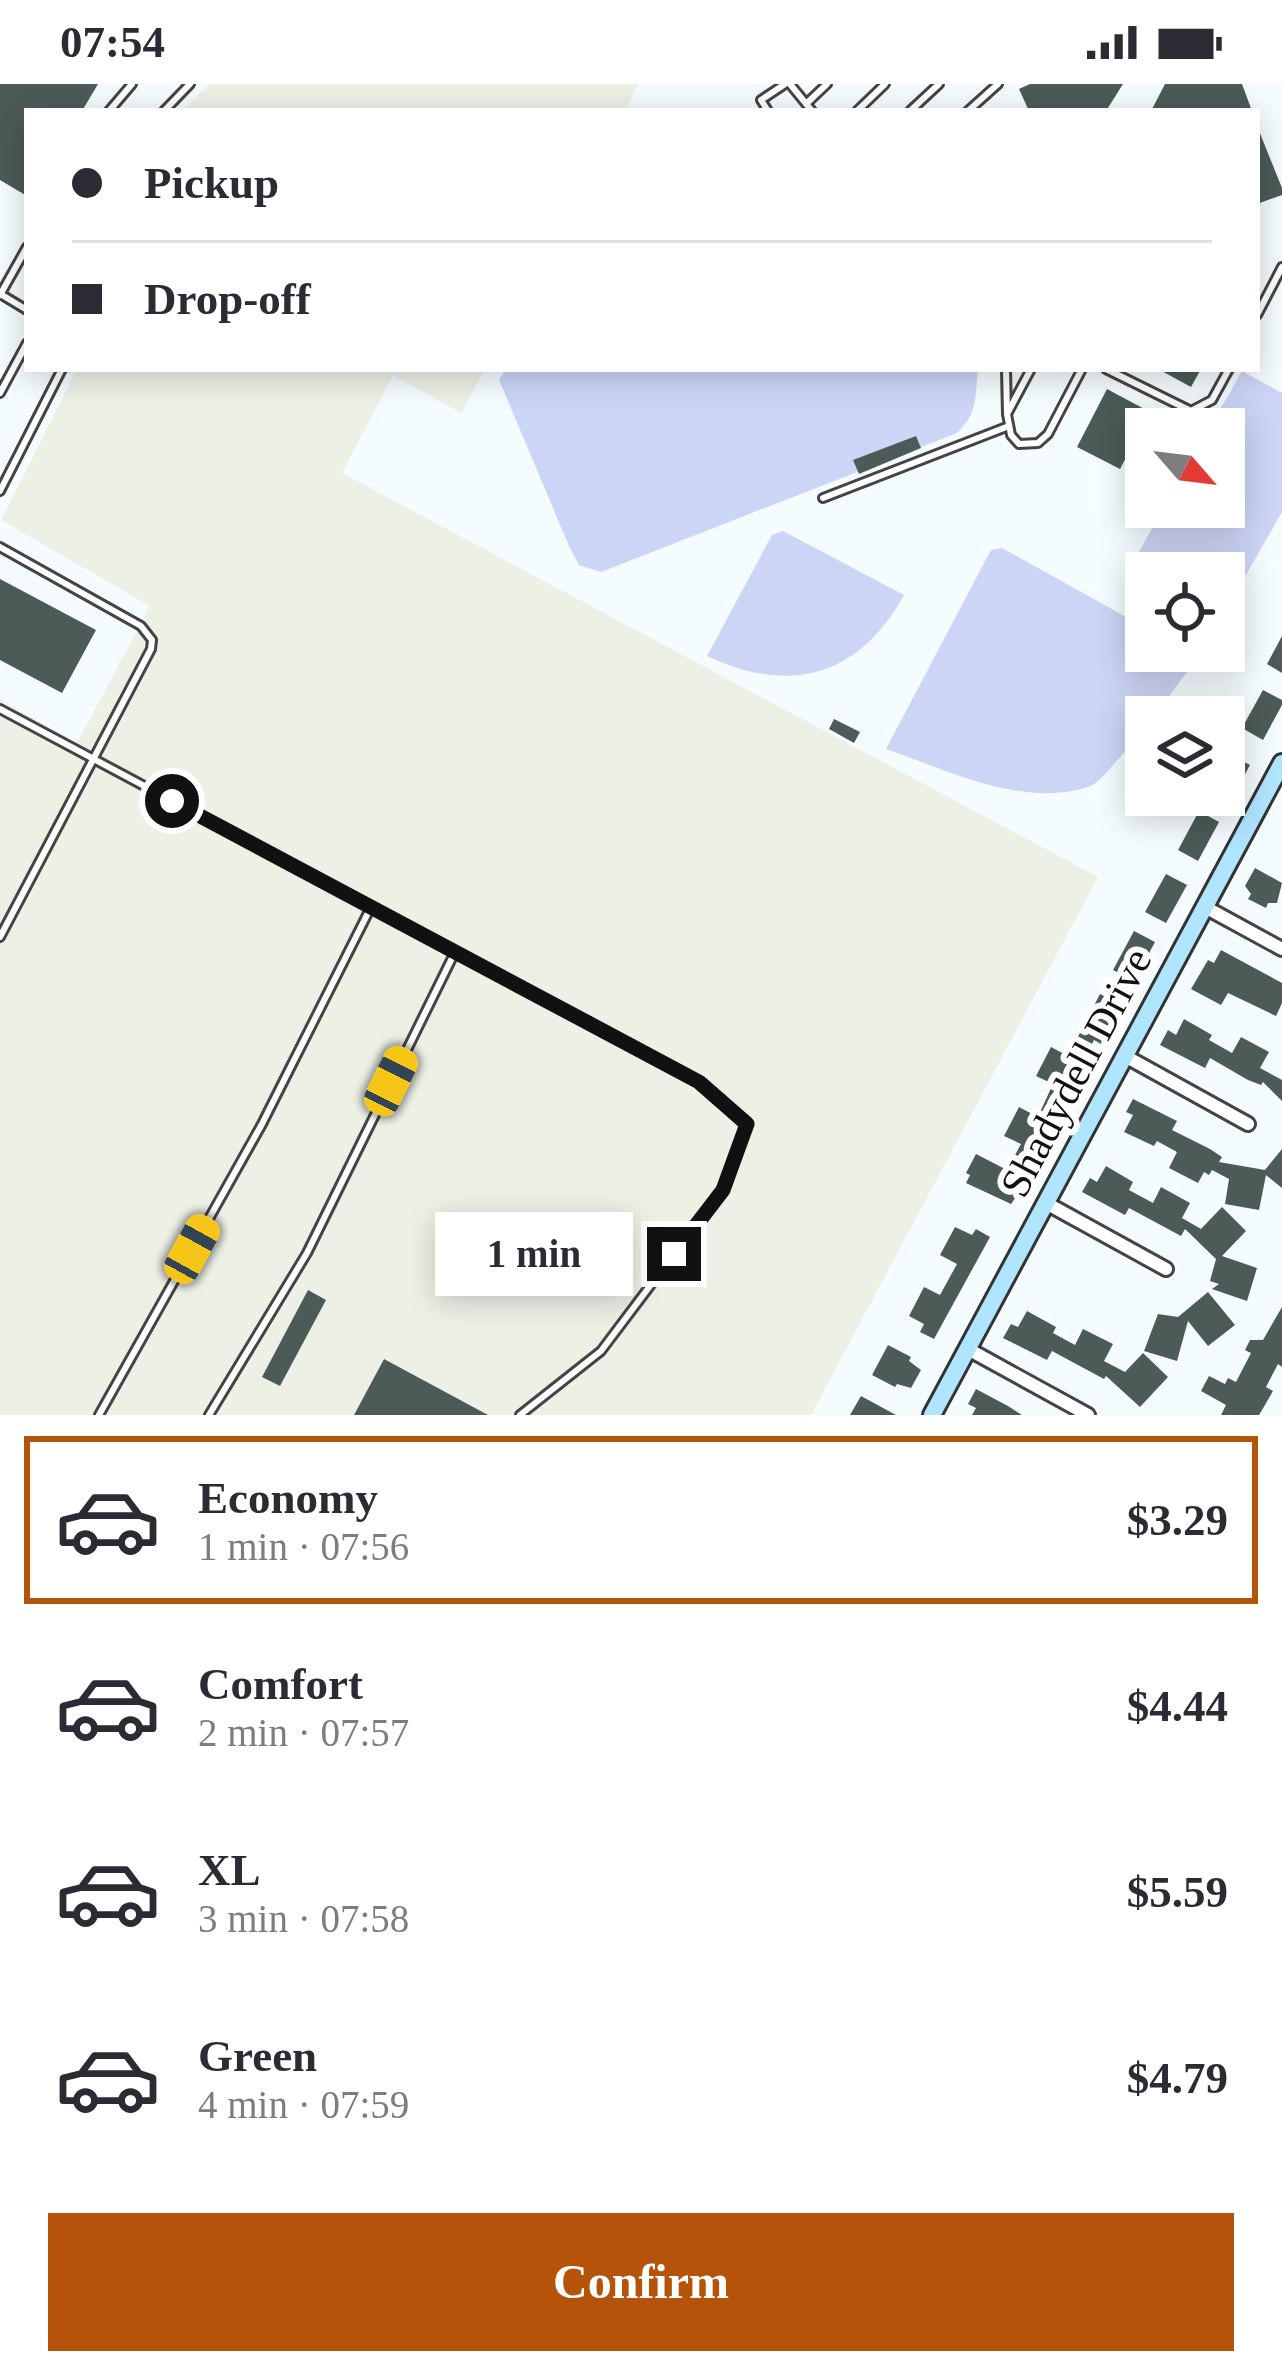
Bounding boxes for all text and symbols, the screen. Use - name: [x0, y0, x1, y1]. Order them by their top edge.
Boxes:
- text: 07:54: [60, 17, 165, 67]
- text: Pickup: [144, 158, 279, 208]
- text: Drop-off: [144, 274, 311, 324]
- north arrow: [1125, 408, 1245, 528]
- map controls: [1125, 408, 1245, 816]
- button: locate: [1125, 552, 1245, 672]
- button: layers: [1125, 696, 1245, 816]
- route start: [145, 774, 199, 828]
- street label: Shadydell Drive: [991, 941, 1161, 1204]
- car: [359, 1041, 423, 1121]
- car: [159, 1209, 225, 1289]
- callout: 1 min: [434, 1212, 632, 1296]
- route end: [647, 1227, 701, 1281]
- text: 1 min: [487, 1232, 581, 1275]
- icon: car: [54, 1466, 162, 1574]
- text: Economy: [198, 1473, 378, 1523]
- text: $3.29: [1127, 1495, 1228, 1545]
- text: 1 min · 07:56: [198, 1525, 409, 1568]
- icon: car: [54, 1652, 162, 1760]
- text: Comfort: [198, 1659, 363, 1709]
- text: $4.44: [1127, 1681, 1228, 1731]
- text: 2 min · 07:57: [198, 1711, 409, 1754]
- icon: car: [54, 1838, 162, 1946]
- text: XL: [198, 1845, 261, 1895]
- text: $5.59: [1127, 1867, 1228, 1917]
- text: 3 min · 07:58: [198, 1897, 409, 1940]
- icon: car: [54, 2024, 162, 2132]
- text: Green: [198, 2031, 317, 2081]
- text: $4.79: [1127, 2053, 1228, 2103]
- text: 4 min · 07:59: [198, 2083, 409, 2126]
- button: Confirm: [48, 2213, 1234, 2351]

